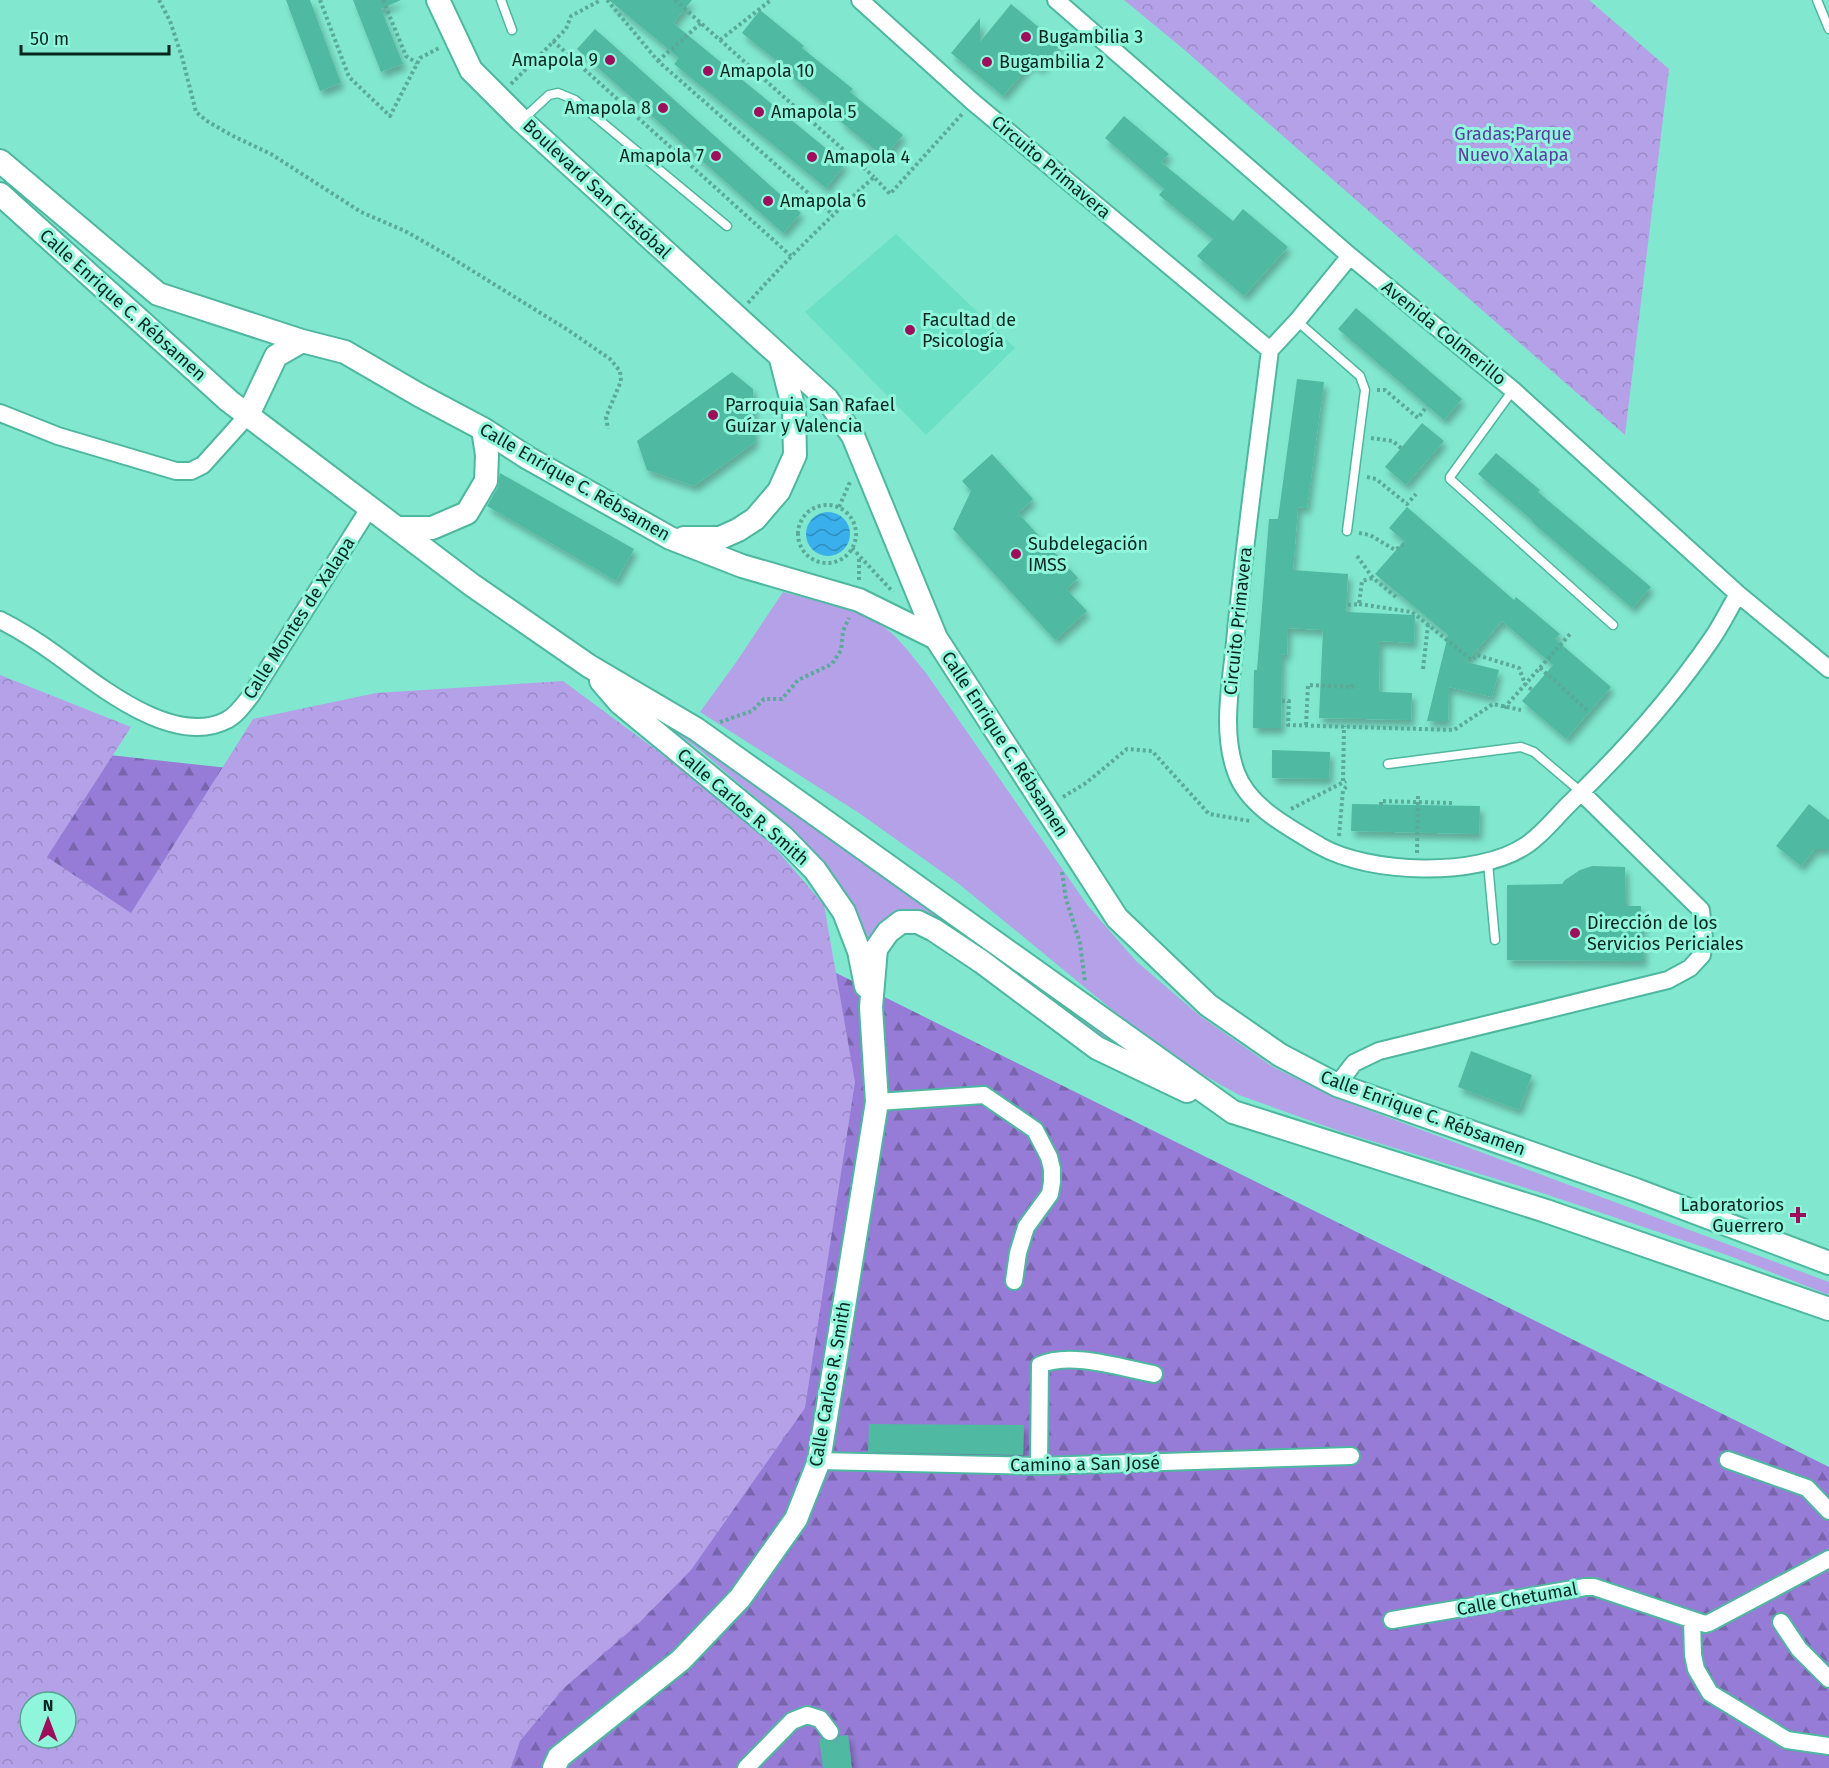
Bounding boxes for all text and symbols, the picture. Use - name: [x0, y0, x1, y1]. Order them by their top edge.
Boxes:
- scale bar: [21, 18, 170, 56]
- place label: Bugambilia 3: [1038, 26, 1143, 48]
- text: 50 m: [30, 28, 69, 50]
- marker: Bugambilia 3: [1019, 30, 1033, 44]
- place label: Amapola 9: [512, 49, 598, 71]
- place label: Bugambilia 2: [999, 51, 1104, 73]
- marker: Amapola 9: [603, 53, 617, 67]
- marker: Bugambilia 2: [980, 55, 994, 69]
- place label: Amapola 10: [720, 60, 814, 82]
- marker: Amapola 10: [701, 64, 715, 78]
- place label: Amapola 8: [565, 97, 651, 119]
- marker: Amapola 8: [656, 101, 670, 115]
- place label: Amapola 5: [771, 101, 857, 123]
- marker: Amapola 5: [752, 105, 766, 119]
- street label: Circuito Primavera: [987, 111, 1115, 223]
- street label: Boulevard San Cristóbal: [518, 115, 676, 263]
- park label: Gradas;Parque Nuevo Xalapa: [1454, 123, 1572, 166]
- place label: Amapola 7: [620, 145, 704, 167]
- place label: Amapola 4: [824, 146, 910, 168]
- marker: Amapola 7: [709, 149, 723, 163]
- marker: Amapola 4: [805, 150, 819, 164]
- place label: Amapola 6: [780, 190, 866, 212]
- marker: Amapola 6: [761, 194, 775, 208]
- street label: Calle Enrique C. Rébsamen: [35, 224, 211, 386]
- street label: Avenida Colmerillo: [1377, 276, 1511, 390]
- place label: Facultad de Psicología: [922, 309, 1016, 352]
- marker: Facultad de Psicología: [903, 323, 917, 337]
- place label: Parroquia San Rafael Guízar y Valencia: [725, 394, 895, 437]
- marker: Parroquia San Rafael Guízar y Valencia: [706, 408, 720, 422]
- street label: Calle Enrique C. Rébsamen: [476, 418, 674, 546]
- street label: Calle Montes de Xalapa: [238, 533, 360, 703]
- place label: Subdelegación IMSS: [1028, 533, 1148, 576]
- street label: Circuito Primavera: [1219, 546, 1257, 696]
- marker: Subdelegación IMSS: [1009, 547, 1023, 561]
- street label: Calle Enrique C. Rébsamen: [937, 647, 1073, 841]
- street label: Calle Carlos R. Smith: [673, 744, 813, 870]
- place label: Dirección de los Servicios Periciales: [1587, 912, 1743, 955]
- marker: Dirección de los Servicios Periciales: [1568, 926, 1582, 940]
- street label: Calle Enrique C. Rébsamen: [1318, 1066, 1528, 1160]
- place label: Laboratorios Guerrero: [1680, 1194, 1784, 1237]
- marker: Laboratorios Guerrero: [1789, 1206, 1807, 1224]
- street label: Calle Carlos R. Smith: [805, 1300, 855, 1468]
- street label: Camino a San José: [1010, 1452, 1160, 1476]
- street label: Calle Chetumal: [1455, 1578, 1579, 1620]
- north arrow: [18, 1690, 78, 1750]
- text: N: [43, 1696, 53, 1715]

